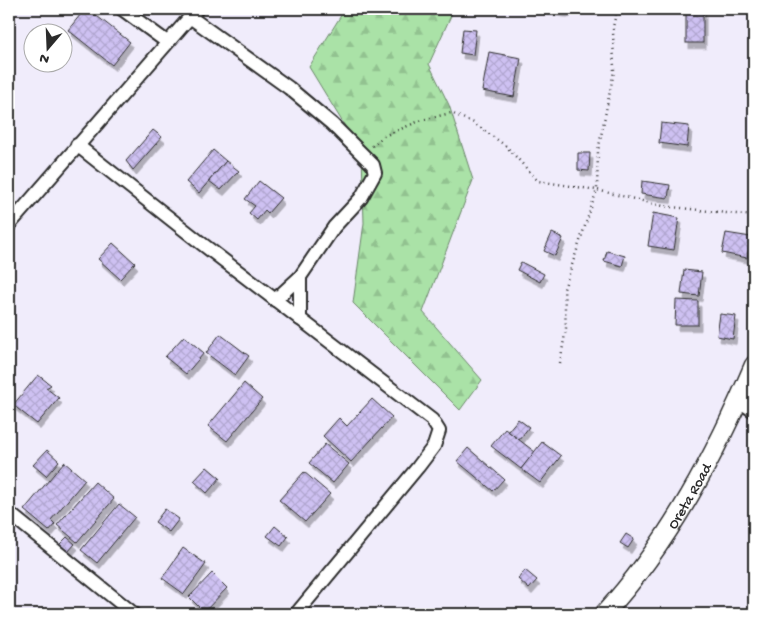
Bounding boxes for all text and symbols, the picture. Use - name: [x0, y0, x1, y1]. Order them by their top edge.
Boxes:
- north arrow: [22, 22, 72, 72]
- text: N: [37, 48, 52, 67]
- street label: Oreta Road: [664, 460, 717, 533]

